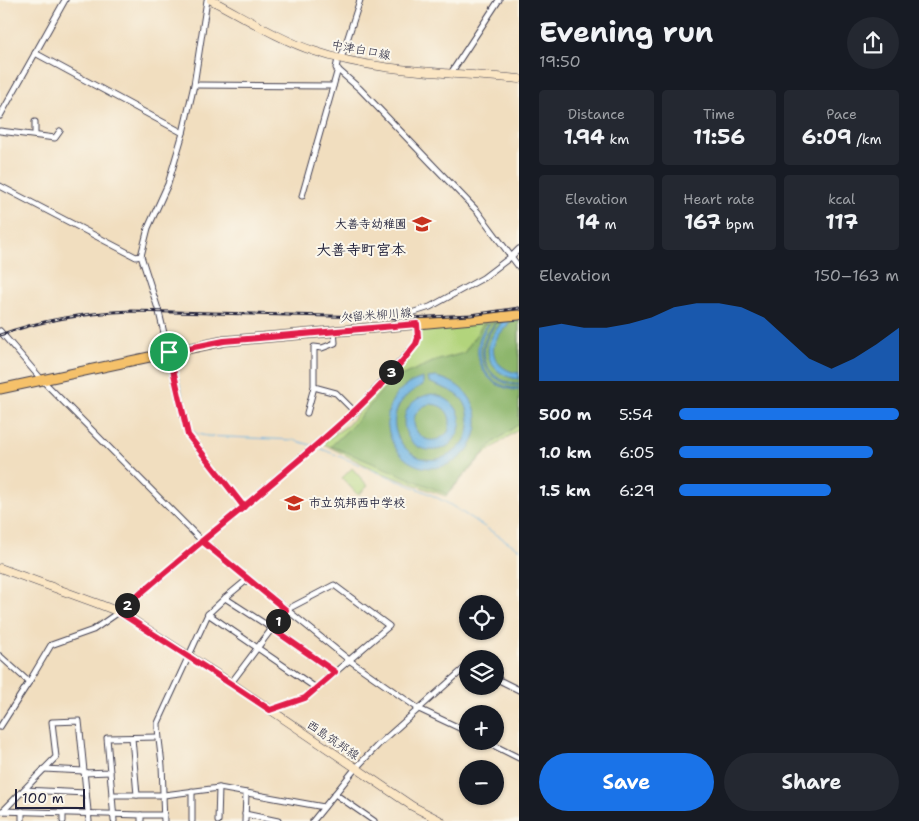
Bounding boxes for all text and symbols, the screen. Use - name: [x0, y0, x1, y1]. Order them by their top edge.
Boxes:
- text: Evening run: [539, 13, 714, 51]
- button: share: [847, 17, 899, 69]
- street label: 中津白口線: [330, 36, 392, 64]
- text: 19:50: [539, 51, 581, 72]
- text: Distance: [568, 105, 625, 123]
- text: Time: [703, 105, 735, 123]
- text: Pace: [826, 105, 857, 123]
- text: 1.94: [563, 123, 605, 151]
- text: 11:56: [693, 123, 745, 151]
- text: 6:09: [802, 123, 852, 151]
- text: km: [605, 130, 629, 148]
- text: /km: [852, 130, 882, 148]
- text: Elevation: [565, 190, 628, 208]
- text: Heart rate: [683, 190, 755, 208]
- text: kcal: [828, 190, 855, 208]
- text: 14: [576, 208, 600, 236]
- text: 167: [684, 208, 721, 236]
- text: 117: [825, 208, 858, 236]
- school or university icon: 大善寺幼稚園: [411, 213, 433, 235]
- text: m: [600, 215, 617, 233]
- text: bpm: [721, 215, 754, 233]
- place label: 大善寺幼稚園: [335, 216, 407, 232]
- district label: 大善寺町宮本: [316, 240, 406, 260]
- text: Elevation: [539, 265, 611, 286]
- text: 150–163 m: [814, 265, 899, 286]
- street label: 久留米柳川線: [340, 305, 412, 325]
- pin: [148, 331, 190, 373]
- icon: arrive: [155, 338, 183, 366]
- pin: 3: [378, 360, 404, 384]
- text: 3: [387, 363, 396, 381]
- text: 500 m: [539, 404, 591, 425]
- text: 5:54: [619, 404, 653, 425]
- text: 1.0 km: [539, 442, 591, 463]
- text: 6:05: [619, 442, 654, 463]
- text: 1.5 km: [539, 480, 591, 501]
- text: 6:29: [619, 480, 655, 501]
- school or university icon: 市立筑邦西中学校: [283, 492, 305, 514]
- place label: 市立筑邦西中学校: [309, 495, 405, 511]
- pin: 2: [114, 592, 140, 618]
- map controls: [459, 595, 504, 805]
- button: locate: [459, 595, 504, 640]
- text: 2: [123, 596, 132, 614]
- pin: 1: [266, 608, 290, 634]
- text: 1: [275, 612, 282, 630]
- button: layers: [459, 650, 504, 695]
- button: +: [459, 705, 504, 750]
- street label: 西島筑邦線: [304, 717, 362, 763]
- button: Save: [539, 753, 714, 811]
- button: Share: [724, 753, 899, 811]
- button: −: [459, 760, 504, 805]
- scale bar: [15, 786, 85, 809]
- text: 100 m: [22, 789, 64, 807]

